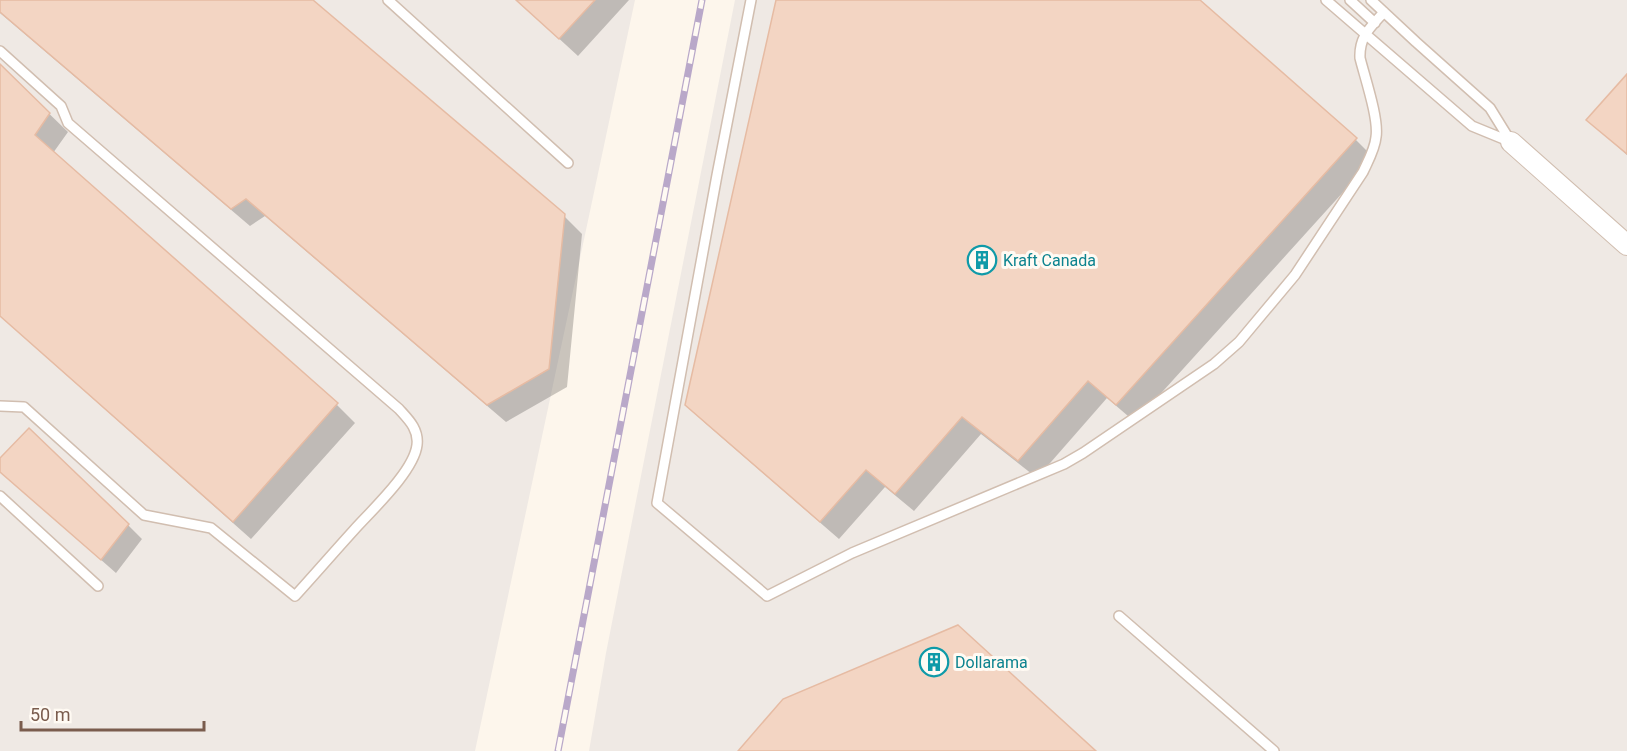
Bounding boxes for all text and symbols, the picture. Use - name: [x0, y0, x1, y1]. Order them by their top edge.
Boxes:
- building icon: Kraft Canada: [966, 244, 998, 276]
- place label: Kraft Canada: [1003, 251, 1096, 270]
- building icon: Dollarama: [918, 646, 950, 678]
- place label: Dollarama: [955, 653, 1028, 672]
- scale bar: [21, 694, 204, 732]
- text: 50 m: [30, 704, 70, 725]

